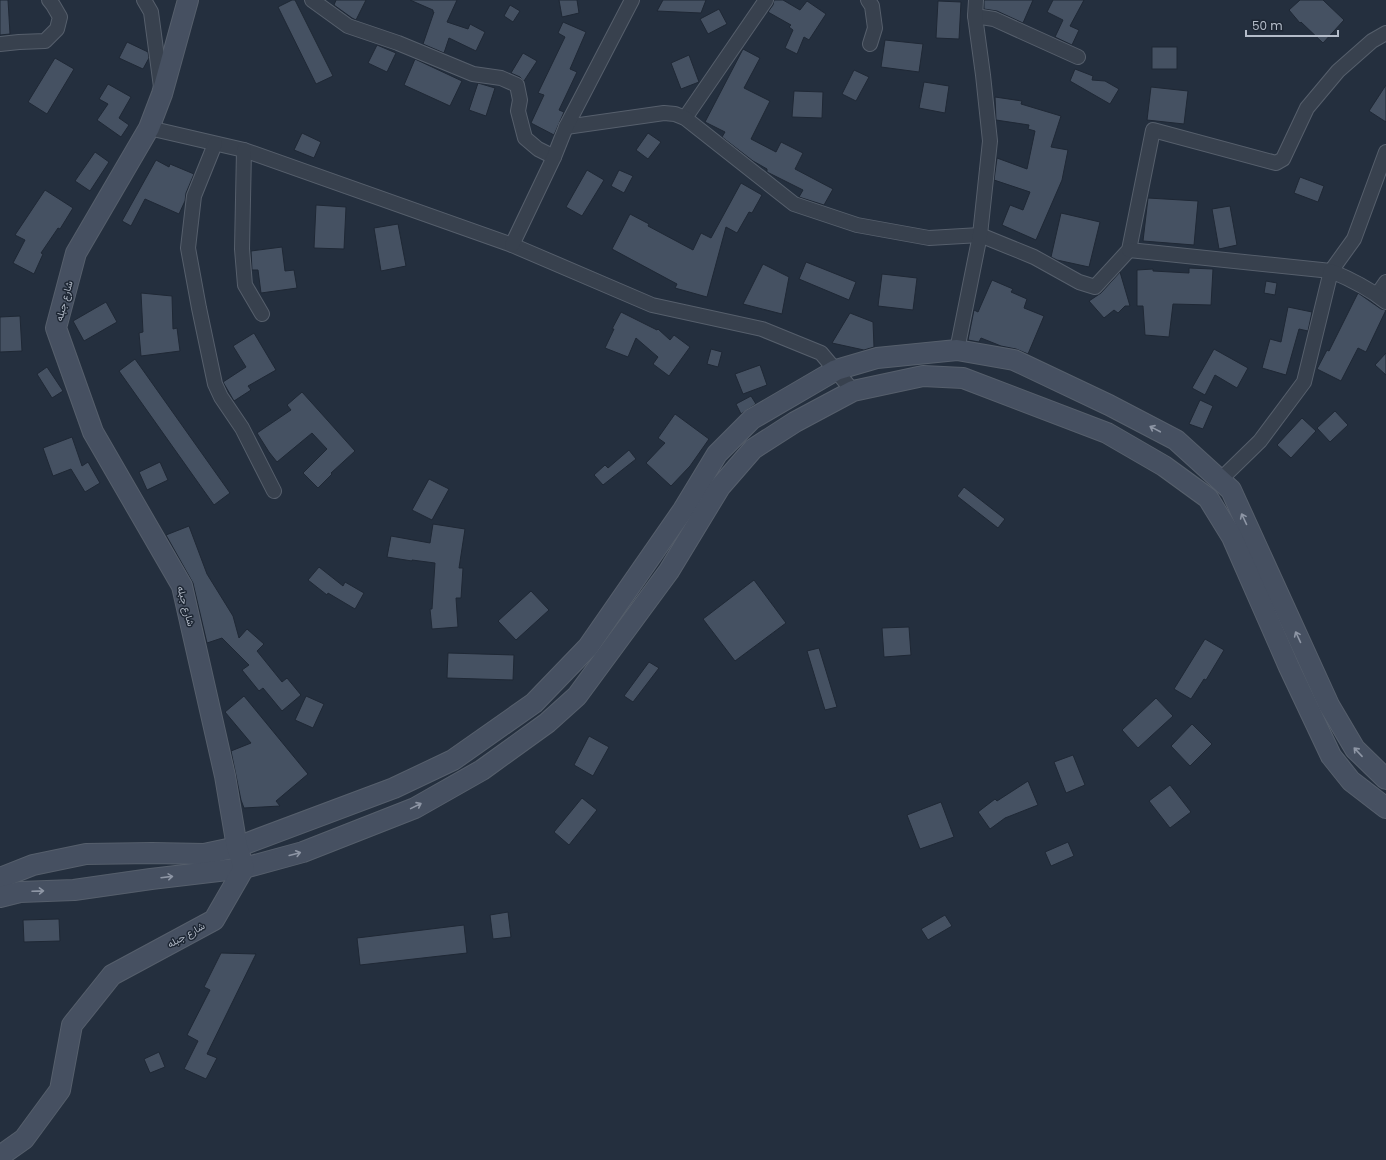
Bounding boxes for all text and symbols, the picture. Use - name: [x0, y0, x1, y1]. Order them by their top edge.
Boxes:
- scale bar: [1246, 12, 1338, 38]
- text: 50 m: [1252, 17, 1283, 34]
- street label: شارع جبله: [51, 279, 77, 323]
- one-way arrow: [1149, 425, 1161, 432]
- one-way arrow: [1240, 513, 1247, 525]
- street label: شارع جبله: [173, 584, 199, 628]
- one-way arrow: [1294, 632, 1301, 644]
- one-way arrow: [1353, 747, 1363, 757]
- one-way arrow: [410, 802, 422, 810]
- one-way arrow: [288, 850, 301, 857]
- one-way arrow: [161, 873, 174, 881]
- one-way arrow: [31, 887, 44, 895]
- street label: شارع جبله: [164, 918, 208, 952]

